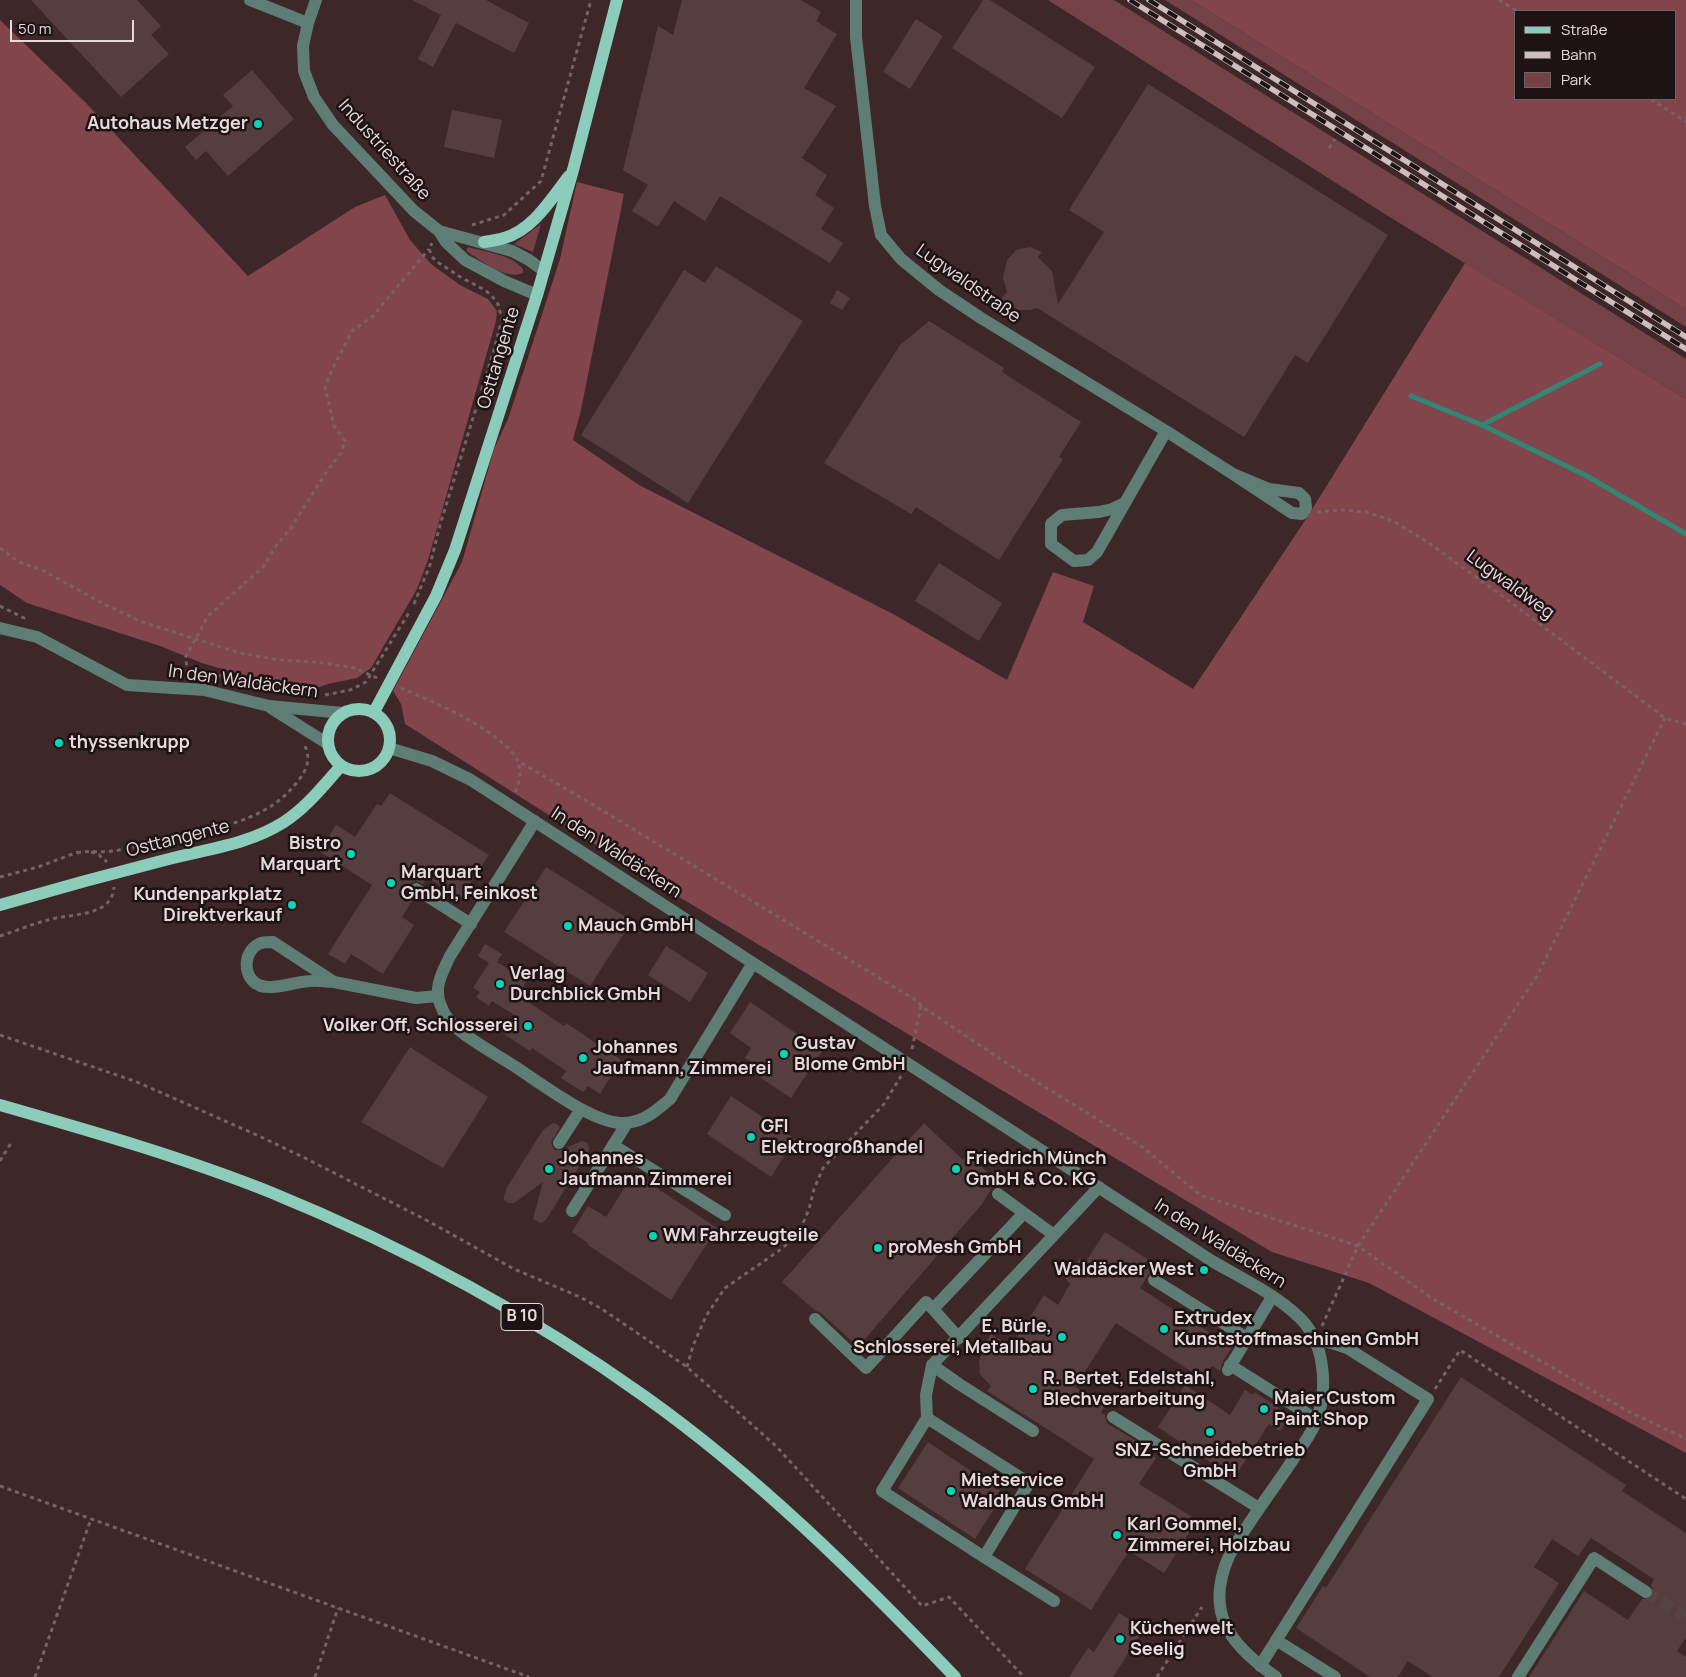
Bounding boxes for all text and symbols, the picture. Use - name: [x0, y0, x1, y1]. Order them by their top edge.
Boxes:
- scale bar: [12, 10, 136, 42]
- legend: [1514, 10, 1676, 100]
- text: 50 m: [18, 18, 52, 39]
- text: Straße: [1561, 19, 1607, 40]
- text: Bahn: [1561, 44, 1596, 65]
- text: Park: [1561, 69, 1591, 90]
- street label: Industriestraße: [333, 95, 435, 205]
- place label: Autohaus Metzger: [87, 113, 248, 135]
- marker: Autohaus Metzger: [252, 118, 264, 130]
- street label: Lugwaldstraße: [912, 240, 1024, 328]
- street label: Osttangente: [473, 304, 525, 412]
- street label: Lugwaldweg: [1462, 546, 1558, 624]
- street label: In den Waldäckern: [167, 661, 319, 703]
- place label: thyssenkrupp: [69, 732, 190, 754]
- marker: thyssenkrupp: [53, 737, 65, 749]
- street label: In den Waldäckern: [547, 803, 685, 903]
- street label: Osttangente: [124, 816, 232, 862]
- place label: Bistro Marquart: [260, 833, 341, 876]
- marker: Bistro Marquart: [345, 848, 357, 860]
- place label: Marquart GmbH, Feinkost: [401, 862, 538, 904]
- marker: Marquart GmbH, Feinkost: [385, 877, 397, 889]
- place label: Kundenparkplatz Direktverkauf: [133, 884, 282, 926]
- marker: Kundenparkplatz Direktverkauf: [286, 899, 298, 911]
- place label: Mauch GmbH: [578, 915, 694, 937]
- marker: Mauch GmbH: [562, 920, 574, 932]
- place label: Verlag Durchblick GmbH: [510, 963, 661, 1006]
- marker: Verlag Durchblick GmbH: [494, 978, 506, 990]
- place label: Volker Off, Schlosserei: [323, 1015, 518, 1037]
- marker: Volker Off, Schlosserei: [522, 1020, 534, 1032]
- place label: Gustav Blome GmbH: [794, 1033, 905, 1076]
- place label: Johannes Jaufmann, Zimmerei: [593, 1037, 771, 1080]
- marker: Gustav Blome GmbH: [778, 1048, 790, 1060]
- marker: Johannes Jaufmann, Zimmerei: [577, 1052, 589, 1064]
- place label: GFI Elektrogroßhandel: [761, 1116, 923, 1158]
- marker: GFI Elektrogroßhandel: [745, 1131, 757, 1143]
- place label: Johannes Jaufmann Zimmerei: [559, 1148, 732, 1190]
- place label: Friedrich Münch GmbH & Co. KG: [966, 1148, 1106, 1190]
- marker: Johannes Jaufmann Zimmerei: [543, 1163, 555, 1175]
- marker: Friedrich Münch GmbH & Co. KG: [950, 1163, 962, 1175]
- street label: In den Waldäckern: [1150, 1195, 1290, 1293]
- place label: WM Fahrzeugteile: [663, 1225, 819, 1247]
- marker: WM Fahrzeugteile: [647, 1230, 659, 1242]
- place label: proMesh GmbH: [888, 1237, 1021, 1259]
- marker: proMesh GmbH: [872, 1242, 884, 1254]
- place label: Waldäcker West: [1054, 1259, 1194, 1281]
- marker: Waldäcker West: [1198, 1264, 1210, 1276]
- road number: B 10: [501, 1304, 543, 1330]
- place label: Extrudex Kunststoffmaschinen GmbH: [1174, 1308, 1419, 1350]
- place label: E. Bürle, Schlosserei, Metallbau: [853, 1316, 1052, 1358]
- marker: Extrudex Kunststoffmaschinen GmbH: [1158, 1323, 1170, 1335]
- marker: E. Bürle, Schlosserei, Metallbau: [1056, 1331, 1068, 1343]
- place label: R. Bertet, Edelstahl, Blechverarbeitung: [1043, 1368, 1216, 1410]
- marker: R. Bertet, Edelstahl, Blechverarbeitung: [1027, 1383, 1039, 1395]
- place label: Maier Custom Paint Shop: [1274, 1388, 1395, 1430]
- marker: Maier Custom Paint Shop: [1258, 1403, 1270, 1415]
- marker: SNZ-Schneidebetrieb GmbH: [1204, 1426, 1216, 1438]
- place label: SNZ-Schneidebetrieb GmbH: [1115, 1440, 1305, 1482]
- place label: Mietservice Waldhaus GmbH: [961, 1470, 1104, 1512]
- marker: Mietservice Waldhaus GmbH: [945, 1485, 957, 1497]
- place label: Karl Gommel, Zimmerei, Holzbau: [1127, 1514, 1290, 1556]
- marker: Karl Gommel, Zimmerei, Holzbau: [1111, 1529, 1123, 1541]
- place label: Küchenwelt Seelig: [1130, 1618, 1233, 1660]
- marker: Küchenwelt Seelig: [1114, 1633, 1126, 1645]

